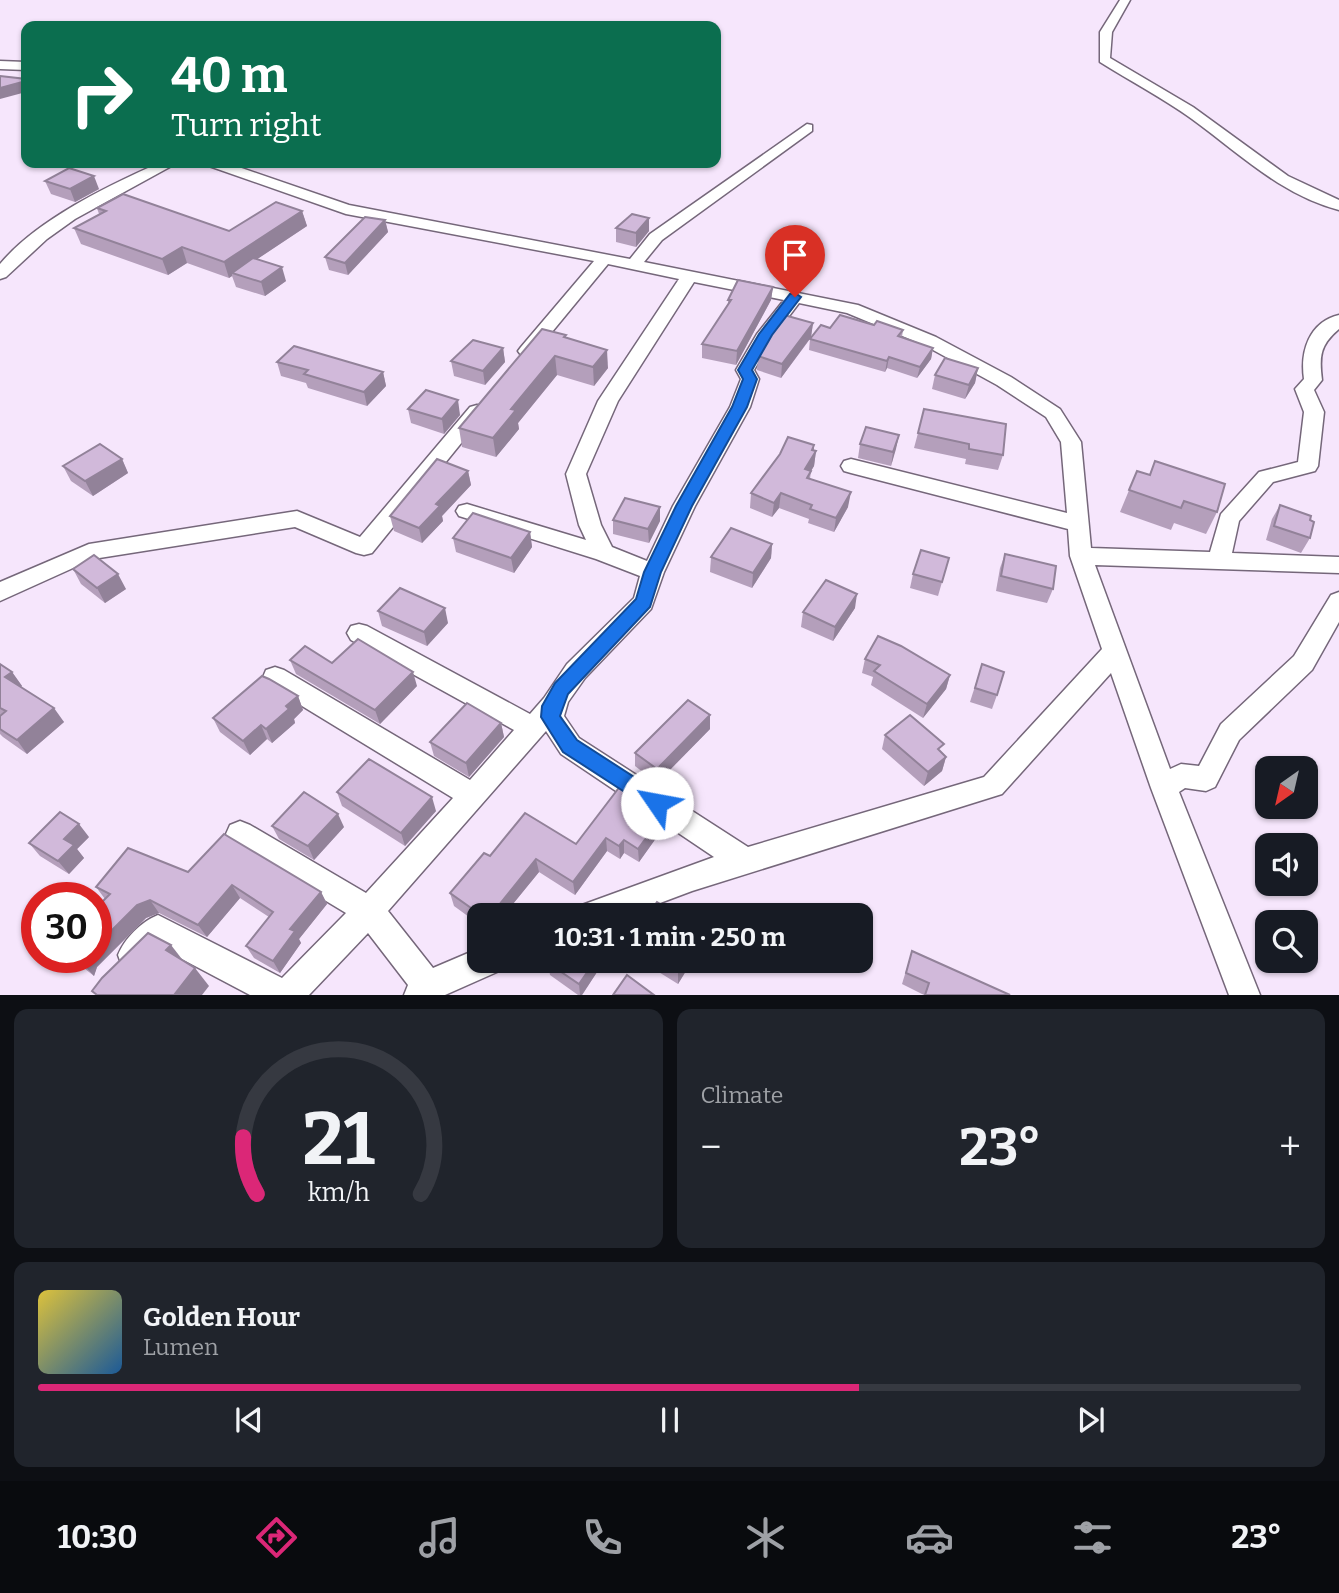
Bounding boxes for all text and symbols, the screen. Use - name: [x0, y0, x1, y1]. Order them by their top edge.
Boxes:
- text: 40 m: [171, 46, 288, 105]
- icon: right: [56, 49, 147, 140]
- text: Turn right: [171, 106, 322, 144]
- pin: [765, 225, 825, 297]
- icon: arrive: [776, 236, 814, 274]
- north arrow: [1255, 756, 1318, 819]
- map controls: [1255, 756, 1318, 973]
- position arrow: [620, 766, 694, 840]
- button: sound: [1255, 833, 1318, 896]
- speed limit sign: 30: [21, 882, 112, 973]
- button: search: [1255, 910, 1318, 973]
- text: 10:31 · 1 min · 250 m: [554, 922, 786, 953]
- text: Climate: [701, 1081, 783, 1109]
- text: 21: [302, 1097, 375, 1184]
- text: 23°: [959, 1116, 1041, 1179]
- text: −: [701, 1124, 721, 1170]
- text: +: [1279, 1124, 1301, 1170]
- text: km/h: [307, 1178, 370, 1208]
- text: Golden Hour: [143, 1302, 300, 1333]
- text: Lumen: [143, 1333, 219, 1361]
- icon: previous: [230, 1401, 268, 1439]
- icon: pause: [651, 1401, 689, 1439]
- icon: next: [1072, 1401, 1110, 1439]
- icon: directions: [252, 1513, 301, 1562]
- icon: music: [415, 1513, 464, 1562]
- icon: phone: [578, 1513, 627, 1562]
- icon: climate: [741, 1513, 790, 1562]
- icon: car: [905, 1513, 954, 1562]
- icon: filters: [1068, 1513, 1117, 1562]
- text: 10:30: [57, 1518, 137, 1556]
- text: 23°: [1231, 1518, 1282, 1556]

